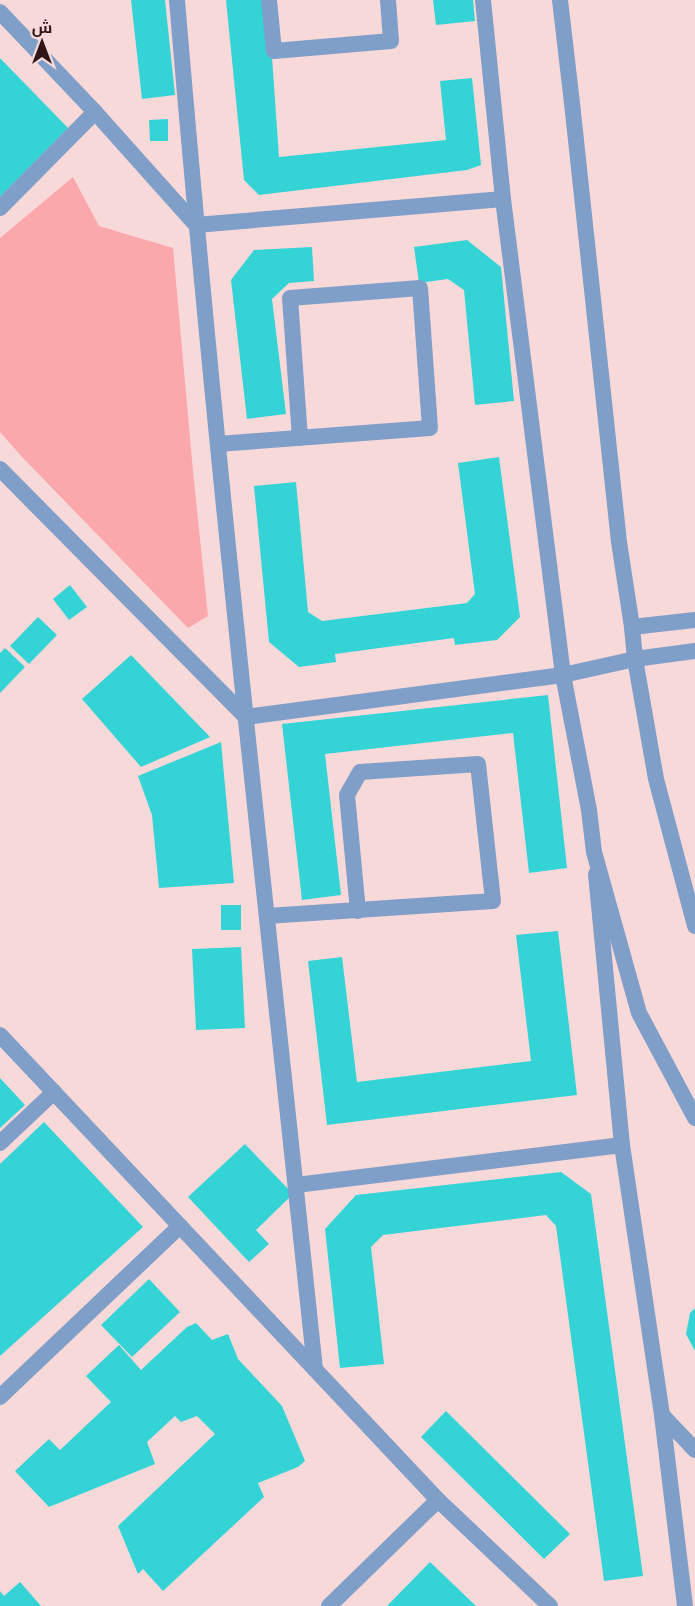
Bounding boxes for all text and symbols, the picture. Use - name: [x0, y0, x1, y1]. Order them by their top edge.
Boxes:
- north arrow: [12, 12, 72, 72]
- text: ش: [32, 16, 52, 38]

